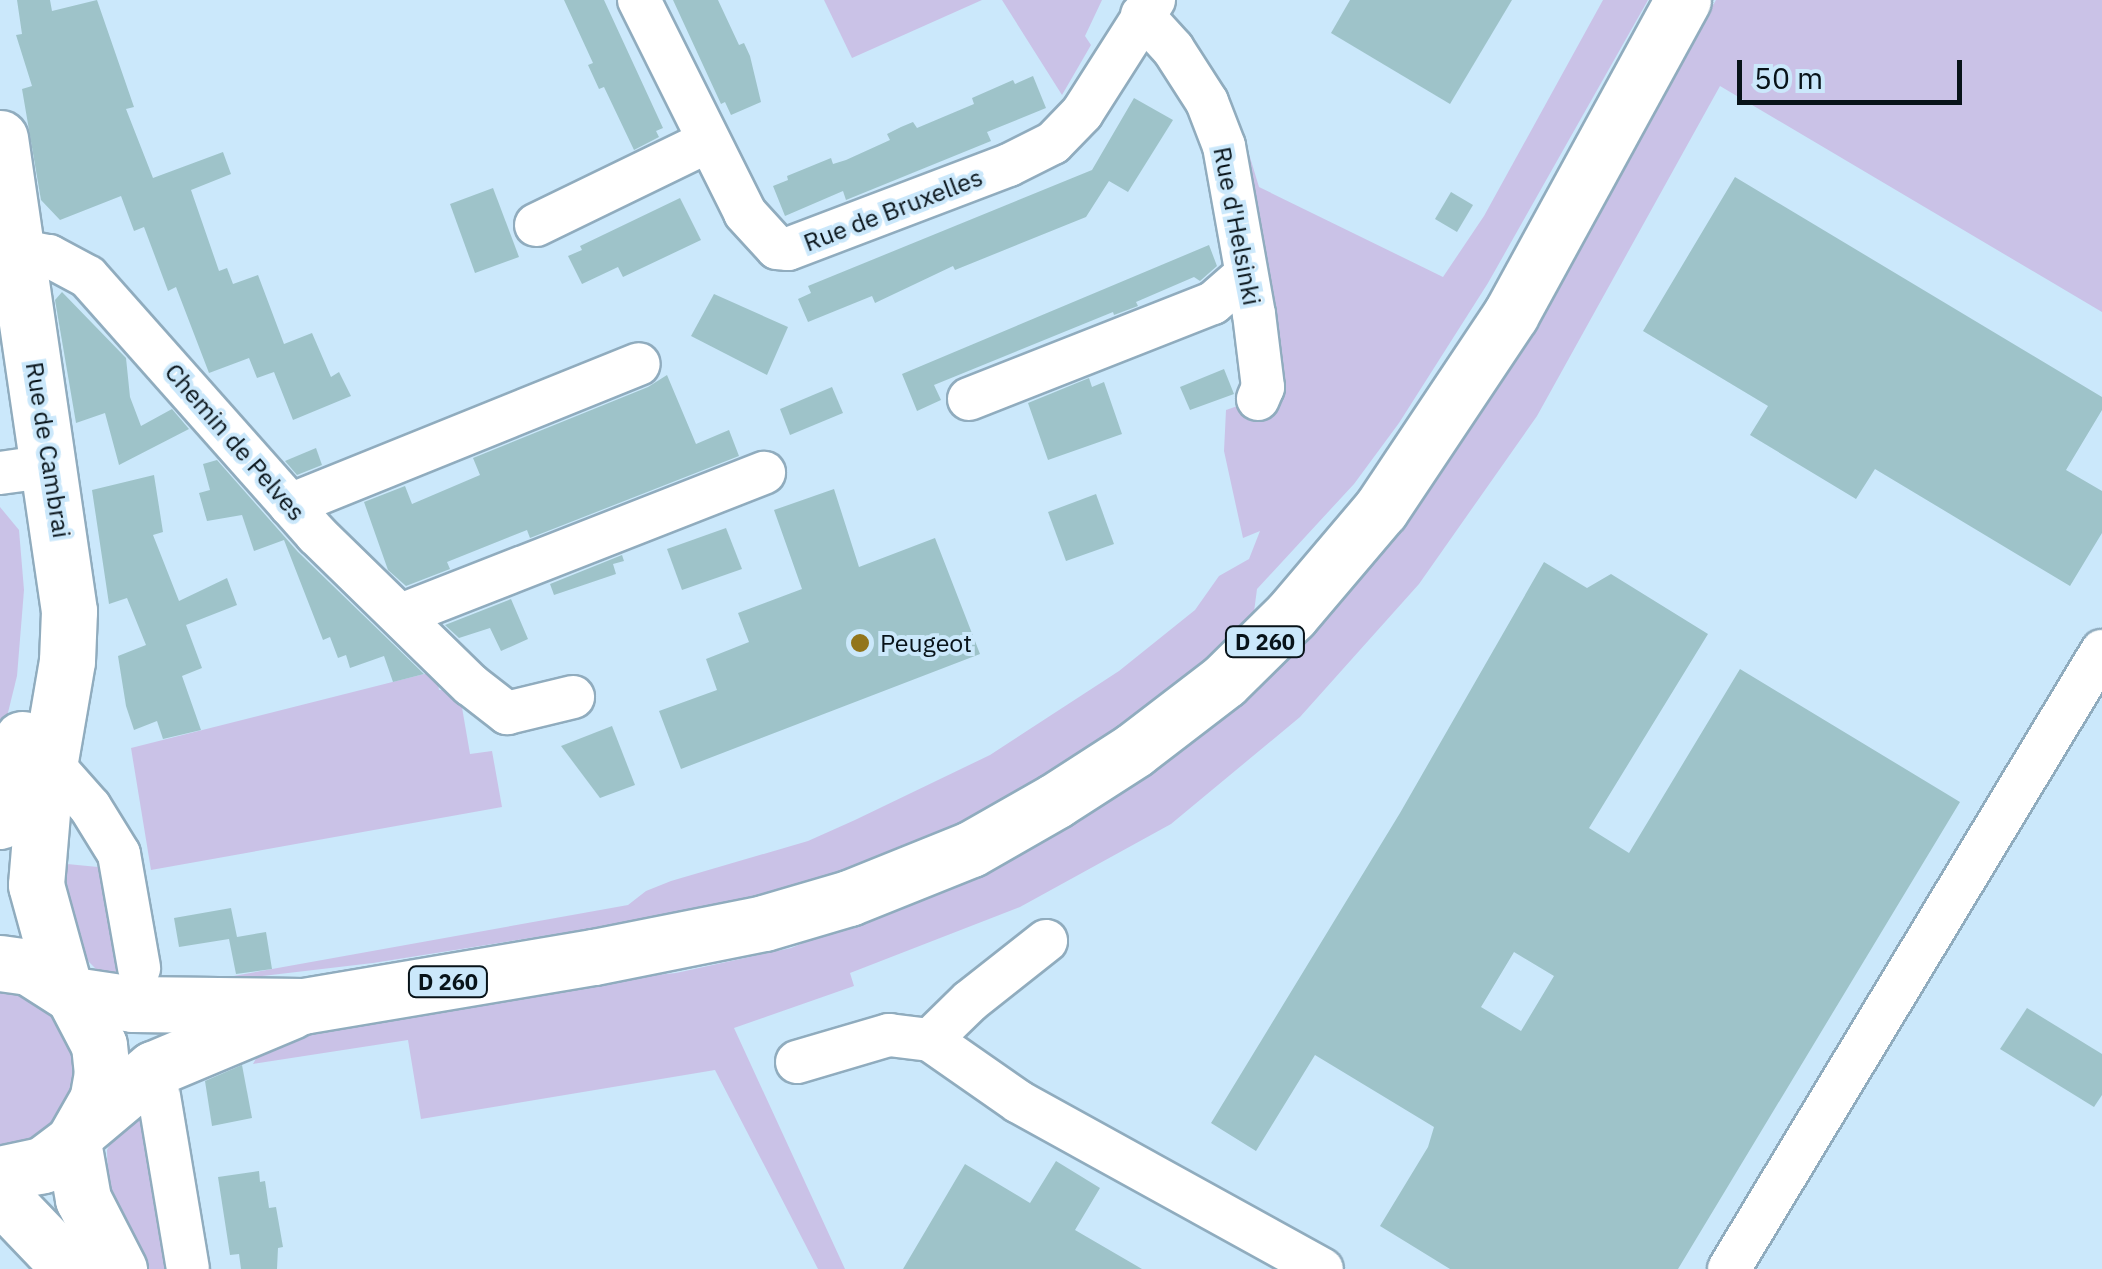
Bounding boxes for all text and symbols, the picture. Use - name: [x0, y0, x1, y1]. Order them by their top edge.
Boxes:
- scale bar: [1742, 40, 1967, 102]
- text: 50 m: [1754, 58, 1823, 97]
- street label: Rue d'Helsinki: [1207, 144, 1267, 308]
- street label: Rue de Bruxelles: [799, 162, 987, 258]
- street label: Chemin de Pelves: [159, 357, 311, 527]
- street label: Rue de Cambrai: [19, 360, 77, 540]
- road number: D 260: [1222, 625, 1308, 659]
- place label: Peugeot: [880, 628, 972, 658]
- marker: Peugeot: [849, 632, 871, 654]
- road number: D 260: [406, 965, 490, 999]

